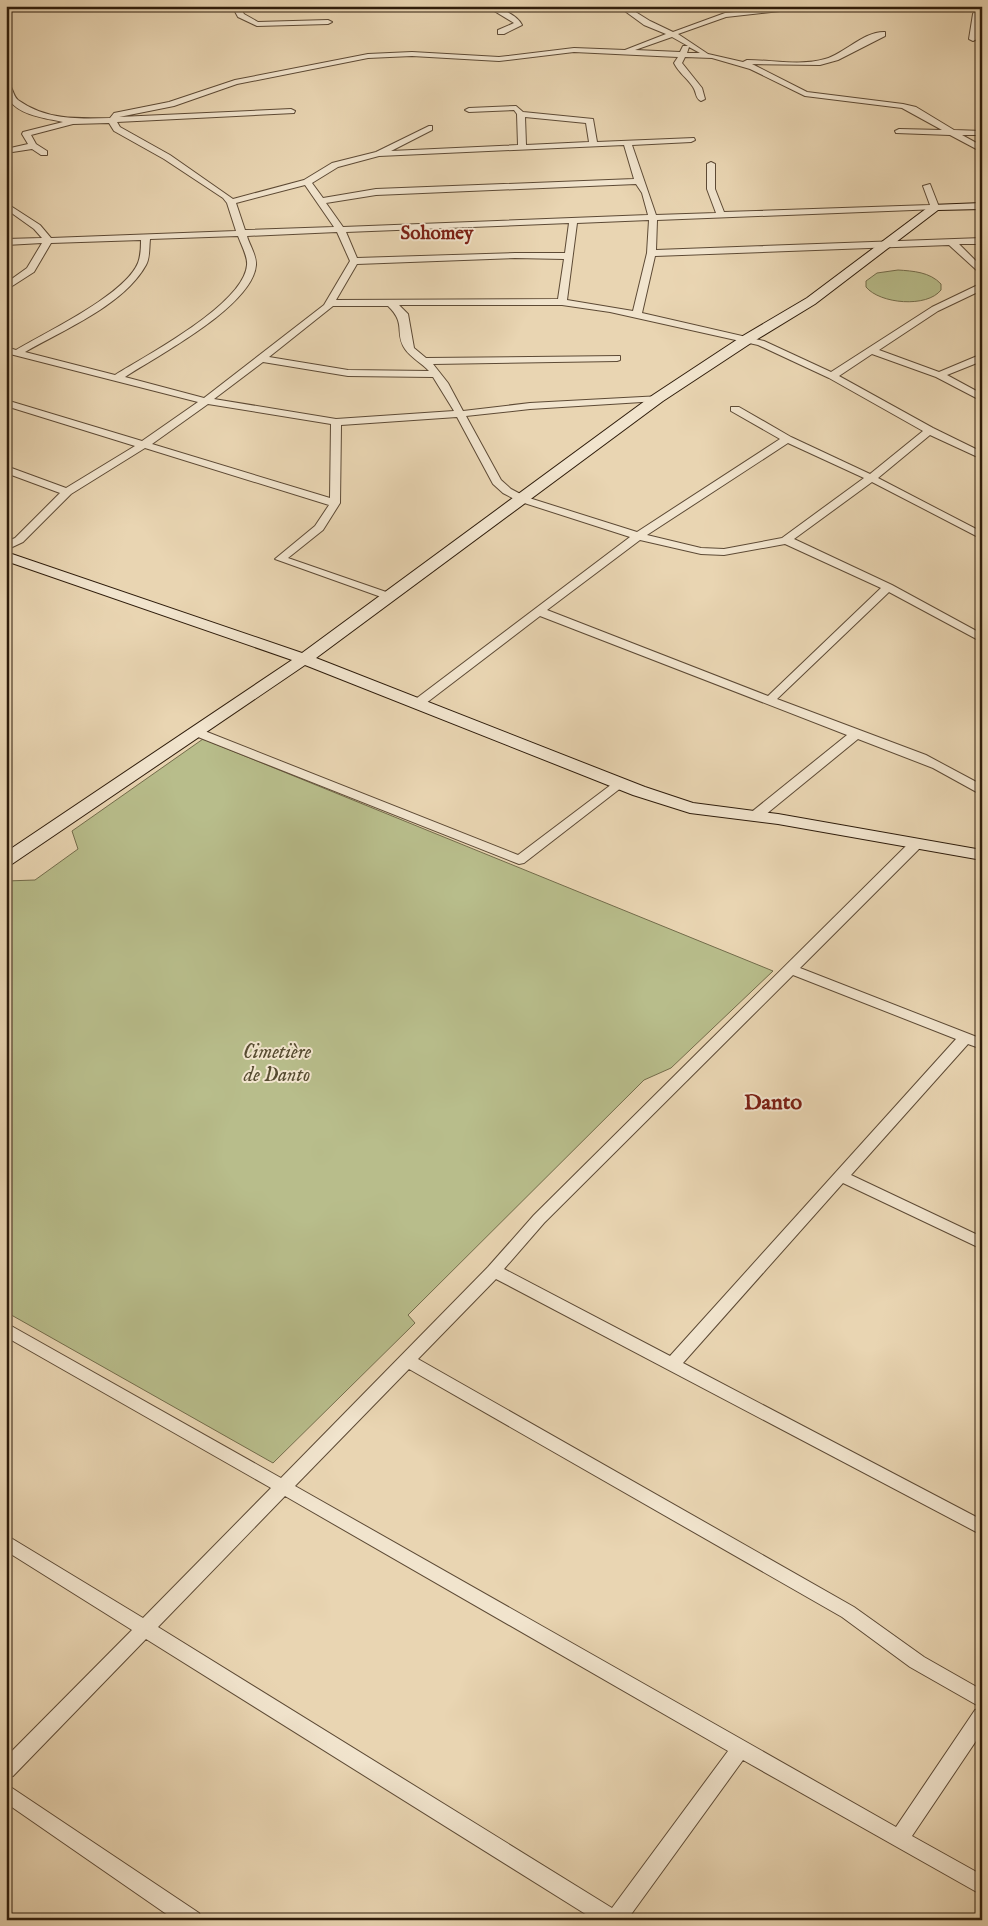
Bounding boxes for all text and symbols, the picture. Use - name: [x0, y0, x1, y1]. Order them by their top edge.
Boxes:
- district label: Sohomey: [401, 222, 474, 246]
- park label: Cimetière de Danto: [243, 1040, 311, 1088]
- district label: Danto: [744, 1089, 802, 1117]

